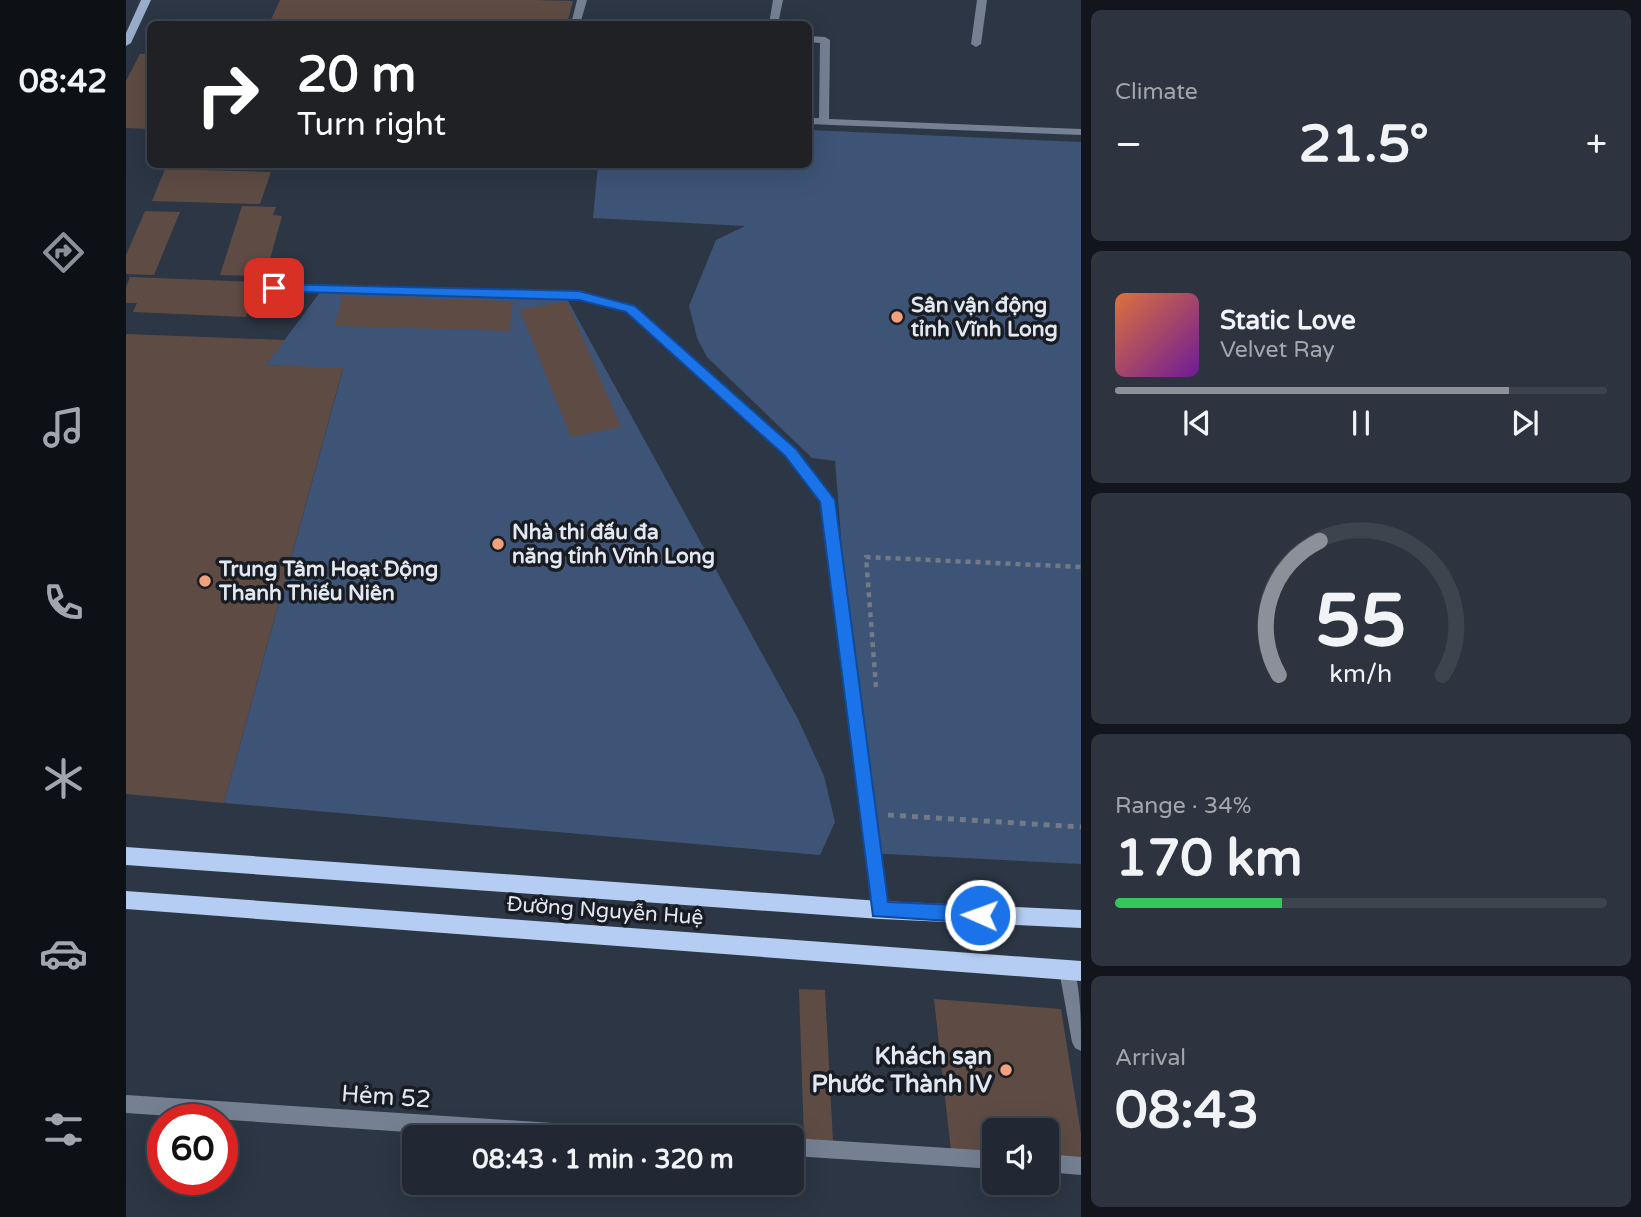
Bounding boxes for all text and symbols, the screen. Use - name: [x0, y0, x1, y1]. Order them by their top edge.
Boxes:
- text: 20 m: [297, 46, 416, 105]
- icon: right: [182, 49, 273, 140]
- text: 08:42: [19, 63, 107, 101]
- text: Climate: [1115, 78, 1198, 106]
- text: Turn right: [297, 106, 446, 144]
- text: 21.5°: [1299, 113, 1429, 176]
- text: −: [1115, 122, 1142, 168]
- text: +: [1586, 122, 1607, 168]
- icon: directions: [39, 228, 88, 277]
- pin: [244, 258, 304, 318]
- icon: arrive: [255, 269, 293, 307]
- place label: Sân vận động tỉnh Vĩnh Long: [911, 293, 1058, 342]
- text: Static Love: [1220, 305, 1356, 336]
- marker: Sân vận động tỉnh Vĩnh Long: [889, 309, 905, 325]
- text: Velvet Ray: [1220, 336, 1335, 364]
- icon: music: [39, 403, 88, 452]
- icon: previous: [1178, 404, 1216, 442]
- icon: pause: [1342, 404, 1380, 442]
- icon: next: [1506, 404, 1544, 442]
- place label: Nhà thi đấu đa năng tỉnh Vĩnh Long: [512, 520, 715, 569]
- marker: Nhà thi đấu đa năng tỉnh Vĩnh Long: [490, 536, 506, 552]
- place label: Trung Tâm Hoạt Động Thanh Thiếu Niên: [218, 557, 438, 606]
- marker: Trung Tâm Hoạt Động Thanh Thiếu Niên: [197, 573, 213, 589]
- icon: phone: [39, 578, 88, 627]
- text: 55: [1315, 578, 1407, 666]
- text: km/h: [1330, 658, 1392, 688]
- icon: climate: [39, 754, 88, 803]
- text: Range · 34%: [1115, 792, 1251, 820]
- text: 170 km: [1115, 827, 1303, 890]
- position arrow: [943, 878, 1017, 952]
- street label: Đường Nguyễn Huệ: [506, 892, 704, 930]
- icon: car: [39, 929, 88, 978]
- place label: Khách sạn Phước Thành IV: [811, 1042, 992, 1099]
- text: Arrival: [1115, 1044, 1186, 1072]
- marker: Khách sạn Phước Thành IV: [998, 1062, 1014, 1078]
- street label: Hẻm 52: [340, 1079, 432, 1115]
- text: 08:43: [1115, 1079, 1259, 1142]
- speed limit sign: 60: [147, 1104, 238, 1195]
- icon: filters: [39, 1105, 88, 1154]
- map controls: [982, 1118, 1059, 1195]
- button: sound: [982, 1118, 1059, 1195]
- text: 08:43 · 1 min · 320 m: [472, 1144, 734, 1175]

